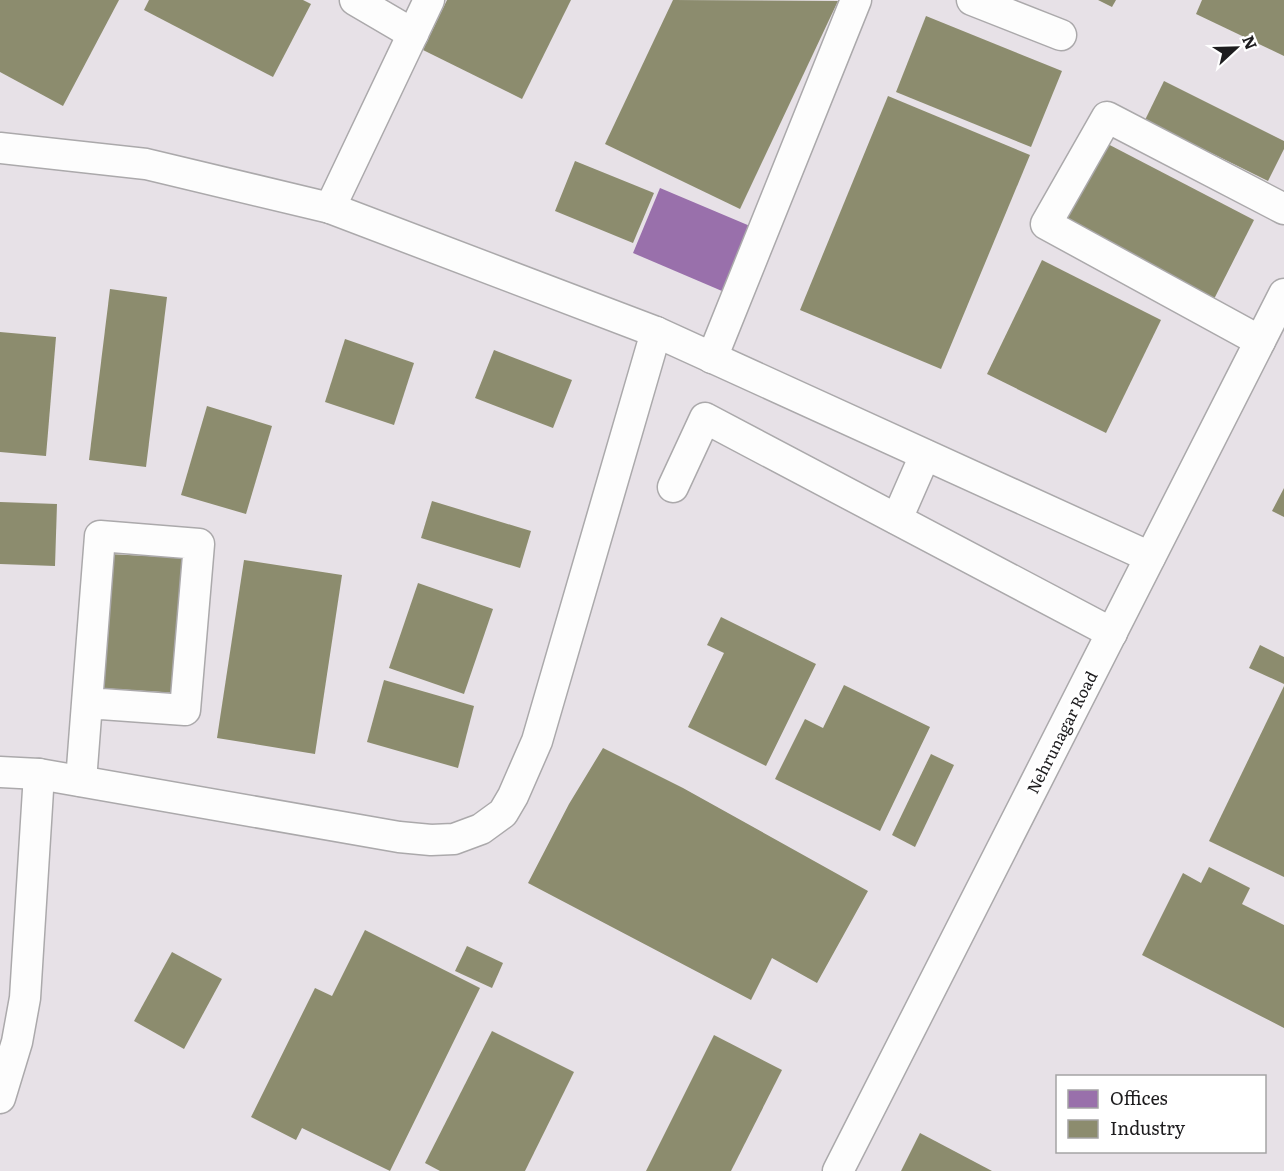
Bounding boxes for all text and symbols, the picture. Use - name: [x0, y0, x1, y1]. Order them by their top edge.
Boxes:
- north arrow: [1206, 18, 1266, 78]
- text: N: [1237, 31, 1264, 53]
- street label: Nehrunagar Road: [1020, 666, 1102, 798]
- legend: [1056, 1075, 1266, 1153]
- text: Offices: [1110, 1084, 1168, 1111]
- text: Industry: [1110, 1114, 1186, 1141]

